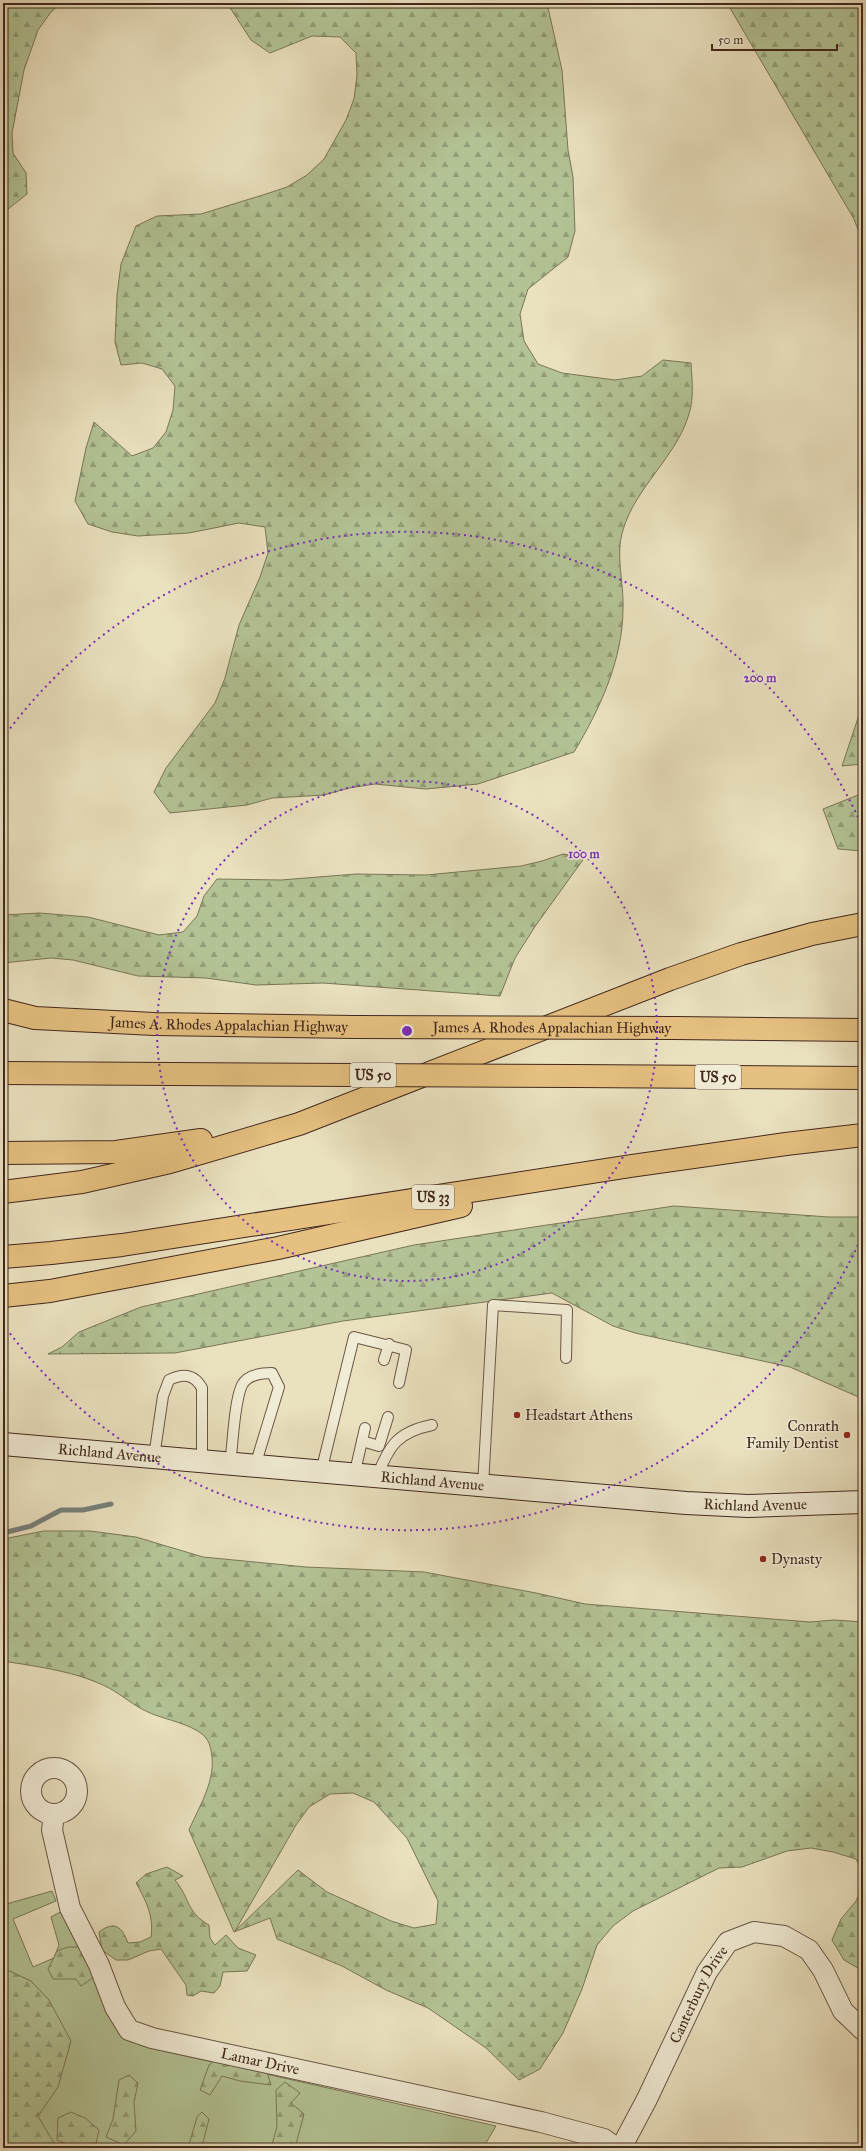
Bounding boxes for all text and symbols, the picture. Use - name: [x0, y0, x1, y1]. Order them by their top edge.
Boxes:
- scale bar: [712, 26, 837, 52]
- text: 50 m: [718, 33, 743, 47]
- text: 200 m: [744, 671, 777, 685]
- text: 100 m: [568, 847, 601, 861]
- street label: James A. Rhodes Appalachian Highway: [107, 1013, 349, 1036]
- street label: James A. Rhodes Appalachian Highway: [431, 1018, 672, 1037]
- centre of rings: [400, 1024, 414, 1038]
- road number: US 50: [350, 1063, 396, 1087]
- road number: US 50: [695, 1065, 741, 1089]
- road number: US 33: [412, 1185, 454, 1209]
- place label: Headstart Athens: [525, 1406, 633, 1424]
- marker: Headstart Athens: [512, 1410, 522, 1420]
- place label: Conrath Family Dentist: [746, 1417, 840, 1452]
- marker: Conrath Family Dentist: [842, 1430, 852, 1440]
- street label: Richland Avenue: [57, 1440, 162, 1467]
- street label: Richland Avenue: [380, 1468, 485, 1495]
- street label: Richland Avenue: [703, 1495, 808, 1515]
- place label: Dynasty: [771, 1550, 823, 1568]
- marker: Dynasty: [758, 1554, 768, 1564]
- street label: Canterbury Drive: [666, 1942, 732, 2046]
- street label: Lamar Drive: [219, 2044, 301, 2079]

